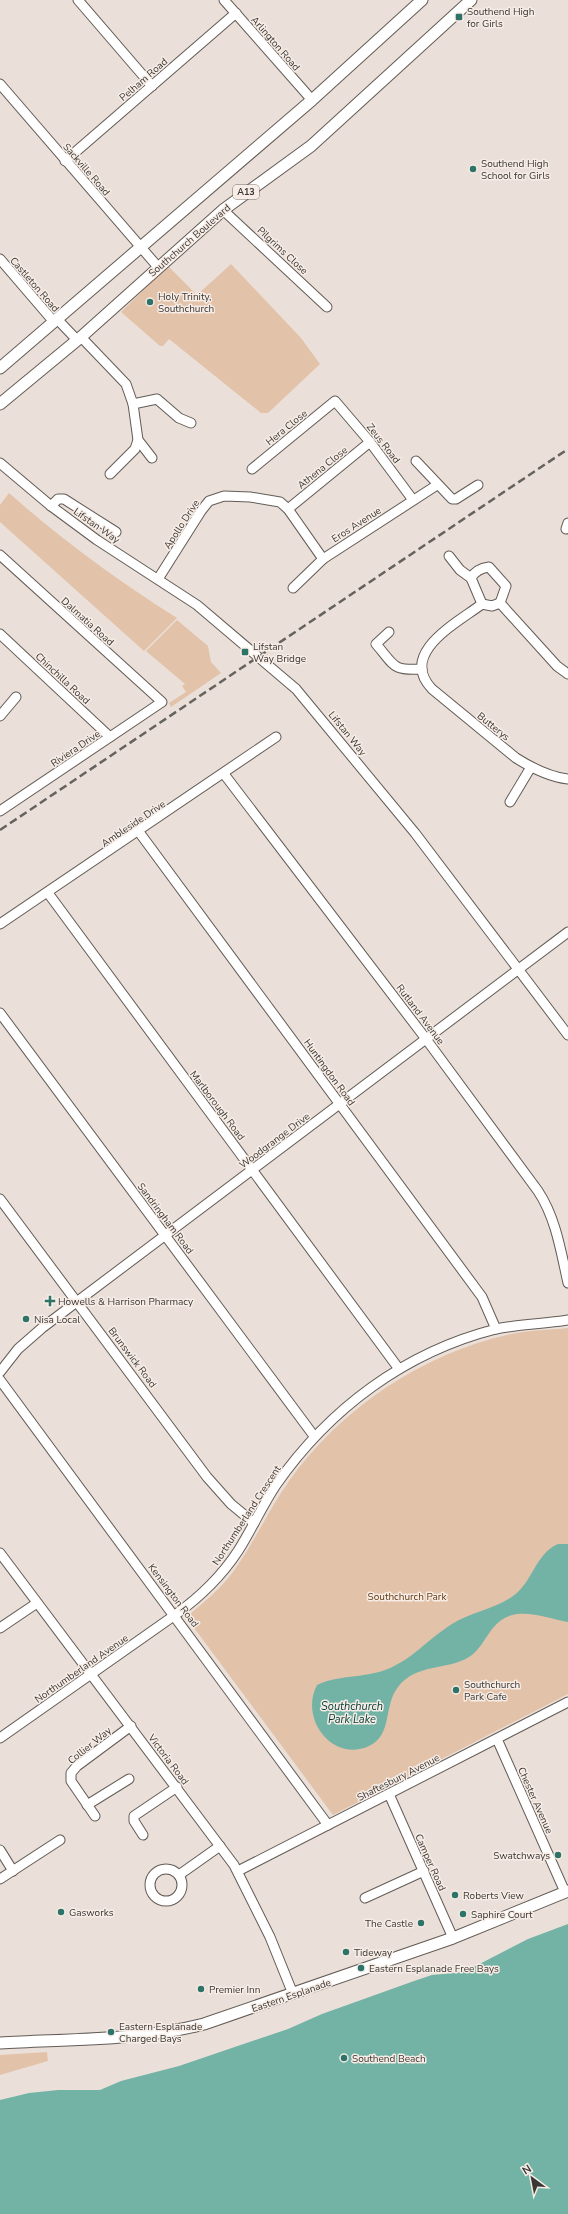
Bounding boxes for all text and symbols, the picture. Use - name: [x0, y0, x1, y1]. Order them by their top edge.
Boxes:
- place label: Southend High for Girls: [467, 5, 534, 31]
- marker: Southend High for Girls: [454, 12, 464, 22]
- street label: Arlington Road: [248, 13, 303, 74]
- street label: Pelham Road: [117, 55, 171, 105]
- street label: Sackville Road: [60, 140, 113, 199]
- place label: Southend High School for Girls: [481, 157, 550, 183]
- marker: Southend High School for Girls: [468, 164, 478, 174]
- road number: A13: [233, 185, 259, 199]
- street label: Southchurch Boulevard: [146, 201, 234, 280]
- street label: Pilgrims Close: [254, 224, 311, 278]
- street label: Castleton Road: [6, 254, 62, 315]
- place label: Holy Trinity, Southchurch: [158, 290, 214, 316]
- marker: Holy Trinity, Southchurch: [145, 297, 155, 307]
- street label: Hera Close: [263, 407, 310, 449]
- street label: Zeus Road: [363, 421, 403, 467]
- street label: Athena Close: [295, 443, 351, 492]
- street label: Apollo Drive: [161, 497, 203, 552]
- street label: Eros Avenue: [329, 504, 384, 546]
- street label: Lifstan Way: [70, 505, 123, 547]
- street label: Dalmatia Road: [58, 594, 117, 649]
- place label: Lifstan Way Bridge: [253, 640, 306, 666]
- marker: Lifstan Way Bridge: [240, 647, 250, 657]
- street label: Chinchilla Road: [32, 650, 93, 708]
- street label: Lifstan Way: [325, 708, 370, 760]
- street label: Butterys: [474, 709, 513, 744]
- street label: Riviera Drive: [48, 727, 103, 771]
- street label: Ambleside Drive: [99, 797, 168, 850]
- street label: Rutland Avenue: [393, 982, 448, 1048]
- street label: Huntingdon Road: [300, 1036, 358, 1109]
- street label: Marlborough Road: [186, 1068, 248, 1143]
- street label: Woodgrange Drive: [236, 1110, 313, 1172]
- street label: Sandringham Road: [134, 1180, 197, 1257]
- place label: Howells & Harrison Pharmacy: [58, 1295, 194, 1309]
- marker: Howells & Harrison Pharmacy: [45, 1296, 55, 1306]
- place label: Nisa Local: [34, 1313, 80, 1327]
- marker: Nisa Local: [21, 1314, 31, 1324]
- street label: Brunswick Road: [105, 1324, 160, 1391]
- street label: Northumberland Crescent: [209, 1462, 285, 1568]
- street label: Kensington Road: [145, 1561, 202, 1630]
- park label: Southchurch Park: [368, 1590, 447, 1604]
- street label: Northumberland Avenue: [32, 1631, 131, 1706]
- place label: Southchurch Park Cafe: [464, 1678, 520, 1704]
- marker: Southchurch Park Cafe: [451, 1685, 461, 1695]
- water label: Southchurch Park Lake: [321, 1699, 383, 1727]
- street label: Collier Way: [65, 1723, 115, 1768]
- street label: Victoria Road: [144, 1731, 192, 1788]
- street label: Shaftesbury Avenue: [355, 1751, 442, 1805]
- street label: Chester Avenue: [514, 1765, 556, 1836]
- street label: Camper Road: [411, 1832, 449, 1893]
- place label: Swatchways: [493, 1849, 550, 1863]
- marker: Swatchways: [553, 1850, 563, 1860]
- place label: Roberts View: [463, 1889, 524, 1903]
- marker: Roberts View: [450, 1890, 460, 1900]
- place label: Gasworks: [69, 1906, 114, 1920]
- marker: Gasworks: [56, 1907, 66, 1917]
- place label: Saphire Court: [471, 1908, 533, 1922]
- marker: Saphire Court: [458, 1909, 468, 1919]
- place label: The Castle: [365, 1917, 413, 1931]
- marker: The Castle: [416, 1918, 426, 1928]
- place label: Tideway: [354, 1946, 393, 1960]
- marker: Tideway: [341, 1947, 351, 1957]
- place label: Eastern Esplanade Free Bays: [369, 1962, 499, 1976]
- marker: Eastern Esplanade Free Bays: [356, 1963, 366, 1973]
- street label: Eastern Esplanade: [250, 1976, 333, 2016]
- place label: Premier Inn: [209, 1983, 260, 1997]
- marker: Premier Inn: [196, 1984, 206, 1994]
- place label: Eastern Esplanade Charged Bays: [119, 2020, 202, 2046]
- marker: Eastern Esplanade Charged Bays: [106, 2027, 116, 2037]
- place label: Southend Beach: [352, 2052, 426, 2066]
- marker: Southend Beach: [339, 2053, 349, 2063]
- north arrow: [512, 2158, 552, 2198]
- text: N: [519, 2161, 534, 2178]

